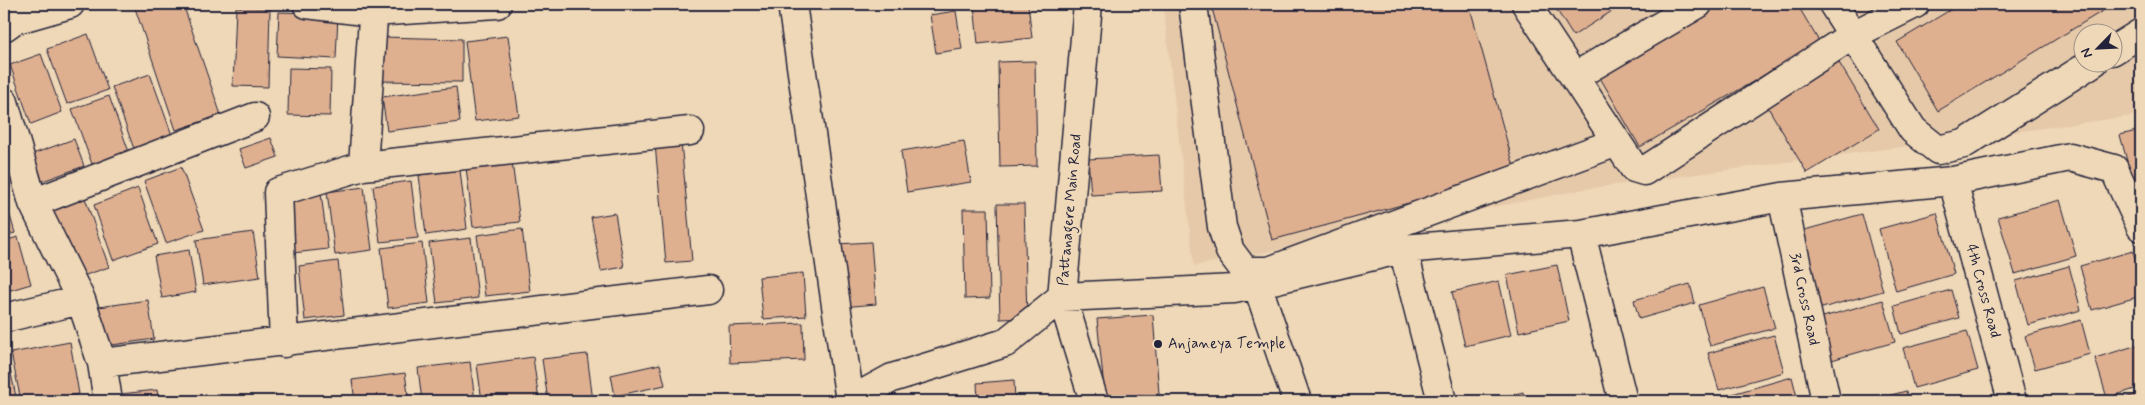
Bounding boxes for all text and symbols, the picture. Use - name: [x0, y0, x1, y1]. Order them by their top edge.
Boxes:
- north arrow: [2072, 22, 2122, 72]
- text: N: [2077, 45, 2097, 61]
- street label: Pattanagere Main Road: [1053, 133, 1088, 287]
- street label: 4th Cross Road: [1961, 242, 2005, 340]
- street label: 3rd Cross Road: [1784, 251, 1824, 347]
- place label: Anjaneya Temple: [1168, 334, 1286, 354]
- marker: Anjaneya Temple: [1152, 338, 1164, 350]

